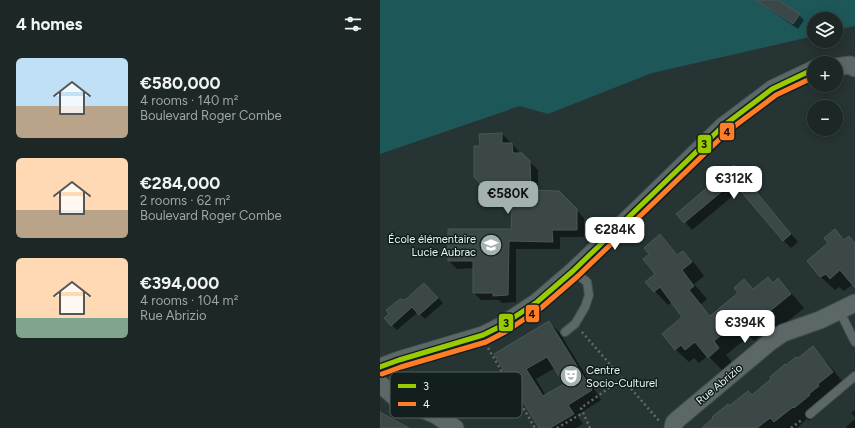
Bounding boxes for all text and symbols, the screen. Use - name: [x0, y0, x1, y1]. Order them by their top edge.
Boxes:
- map controls: [807, 12, 843, 136]
- button: layers: [807, 12, 843, 48]
- icon: filters: [342, 13, 364, 35]
- text: 4 homes: [16, 14, 83, 34]
- button: +: [807, 56, 843, 92]
- text: €580,000: [140, 73, 221, 93]
- icon: home: [48, 74, 96, 122]
- text: 4 rooms · 140 m²: [140, 93, 238, 108]
- button: −: [807, 100, 843, 136]
- text: Boulevard Roger Combe: [140, 108, 282, 123]
- line badge: 4: [719, 122, 735, 141]
- text: 4: [724, 126, 731, 139]
- line badge: 3: [697, 134, 712, 154]
- text: 3: [701, 138, 707, 151]
- pin: €312K: [706, 166, 762, 200]
- text: €312K: [715, 171, 753, 186]
- text: €284,000: [140, 173, 220, 193]
- icon: home: [48, 174, 96, 222]
- pin: €580K: [480, 181, 536, 215]
- text: €580K: [487, 186, 529, 201]
- text: 2 rooms · 62 m²: [140, 193, 230, 208]
- text: Boulevard Roger Combe: [140, 208, 282, 223]
- pin: €284K: [587, 217, 643, 251]
- text: €284K: [594, 222, 636, 237]
- school or university icon: École élémentaire Lucie Aubrac: [478, 232, 504, 258]
- place label: École élémentaire Lucie Aubrac: [388, 233, 476, 259]
- text: €394,000: [140, 273, 219, 293]
- icon: home: [48, 274, 96, 322]
- text: 4 rooms · 104 m²: [140, 293, 238, 308]
- line badge: 4: [525, 304, 540, 323]
- text: Rue Abrizio: [140, 308, 206, 323]
- text: 4: [529, 308, 536, 321]
- pin: €394K: [717, 310, 773, 344]
- line badge: 3: [498, 313, 514, 332]
- text: €394K: [725, 315, 765, 330]
- text: 3: [503, 317, 509, 330]
- street label: Rue Abrizio: [694, 361, 745, 407]
- theatre icon: Centre Socio-Culturel: [558, 363, 584, 389]
- place label: Centre Socio-Culturel: [586, 364, 658, 390]
- legend: [390, 372, 522, 418]
- text: 3: [423, 380, 429, 393]
- text: 4: [423, 398, 430, 411]

